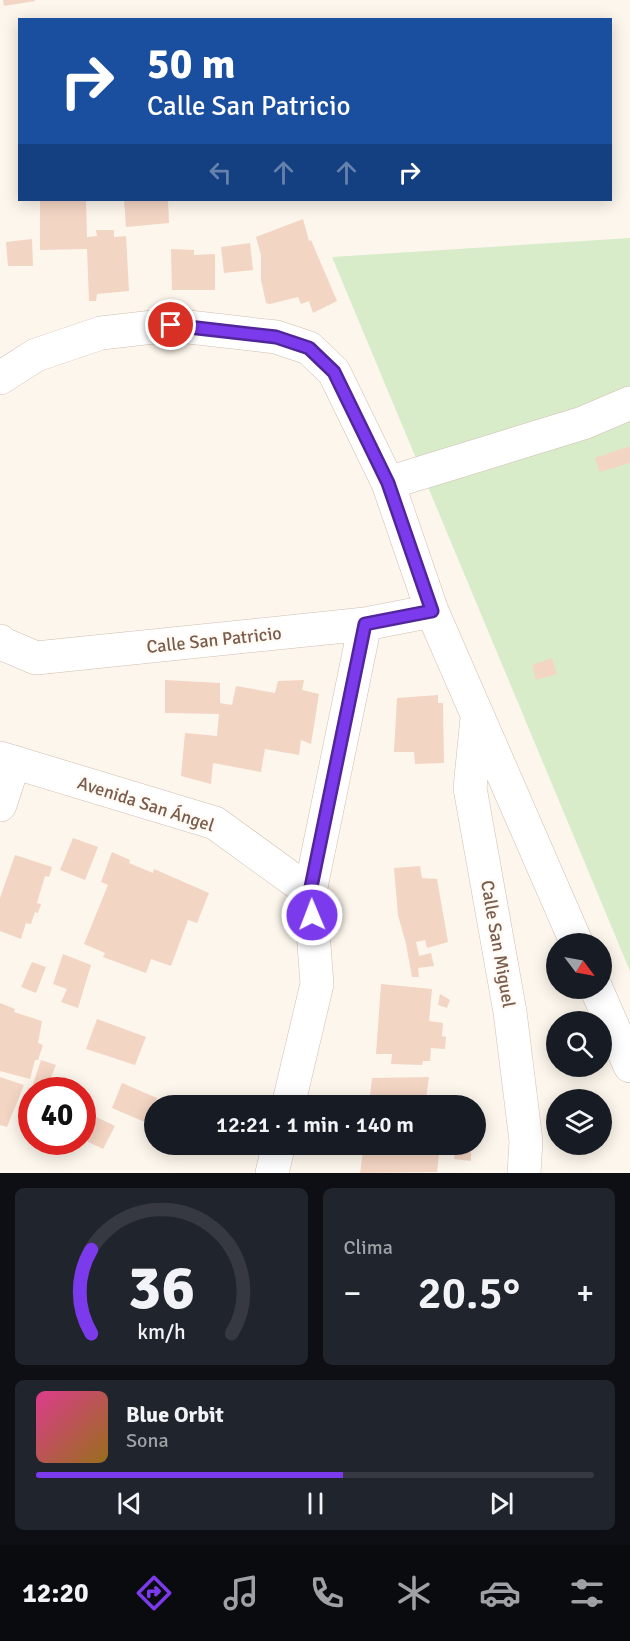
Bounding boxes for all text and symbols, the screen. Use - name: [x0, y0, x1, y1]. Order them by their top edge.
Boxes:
- text: 50 m: [147, 39, 236, 90]
- icon: right: [48, 42, 126, 120]
- text: Calle San Patricio: [147, 90, 351, 123]
- icon: left: [204, 156, 237, 189]
- icon: ahead: [267, 156, 300, 189]
- icon: ahead: [330, 156, 363, 189]
- icon: right: [393, 156, 426, 189]
- pin: [145, 299, 196, 350]
- icon: arrive: [154, 308, 187, 341]
- street label: Calle San Patricio: [145, 622, 283, 658]
- street label: Avenida San Ángel: [75, 772, 217, 836]
- street label: Calle San Miguel: [476, 879, 520, 1009]
- position arrow: [280, 883, 344, 947]
- north arrow: [546, 933, 612, 999]
- map controls: [546, 933, 612, 1155]
- button: search: [546, 1011, 612, 1077]
- speed limit sign: 40: [18, 1077, 96, 1155]
- button: layers: [546, 1089, 612, 1155]
- text: 12:21 · 1 min · 140 m: [216, 1111, 414, 1138]
- text: Clima: [344, 1235, 393, 1260]
- text: 36: [128, 1249, 195, 1326]
- text: 20.5°: [417, 1266, 520, 1321]
- text: −: [344, 1273, 361, 1314]
- text: +: [576, 1273, 594, 1314]
- text: km/h: [137, 1319, 186, 1345]
- text: Blue Orbit: [126, 1401, 224, 1428]
- text: Sona: [126, 1428, 169, 1453]
- icon: previous: [113, 1487, 146, 1520]
- icon: pause: [299, 1487, 332, 1520]
- icon: next: [485, 1487, 518, 1520]
- icon: directions: [133, 1572, 175, 1614]
- icon: music: [220, 1572, 262, 1614]
- icon: phone: [306, 1572, 348, 1614]
- icon: climate: [393, 1572, 435, 1614]
- icon: car: [479, 1572, 521, 1614]
- icon: filters: [566, 1572, 608, 1614]
- text: 12:20: [22, 1577, 89, 1610]

